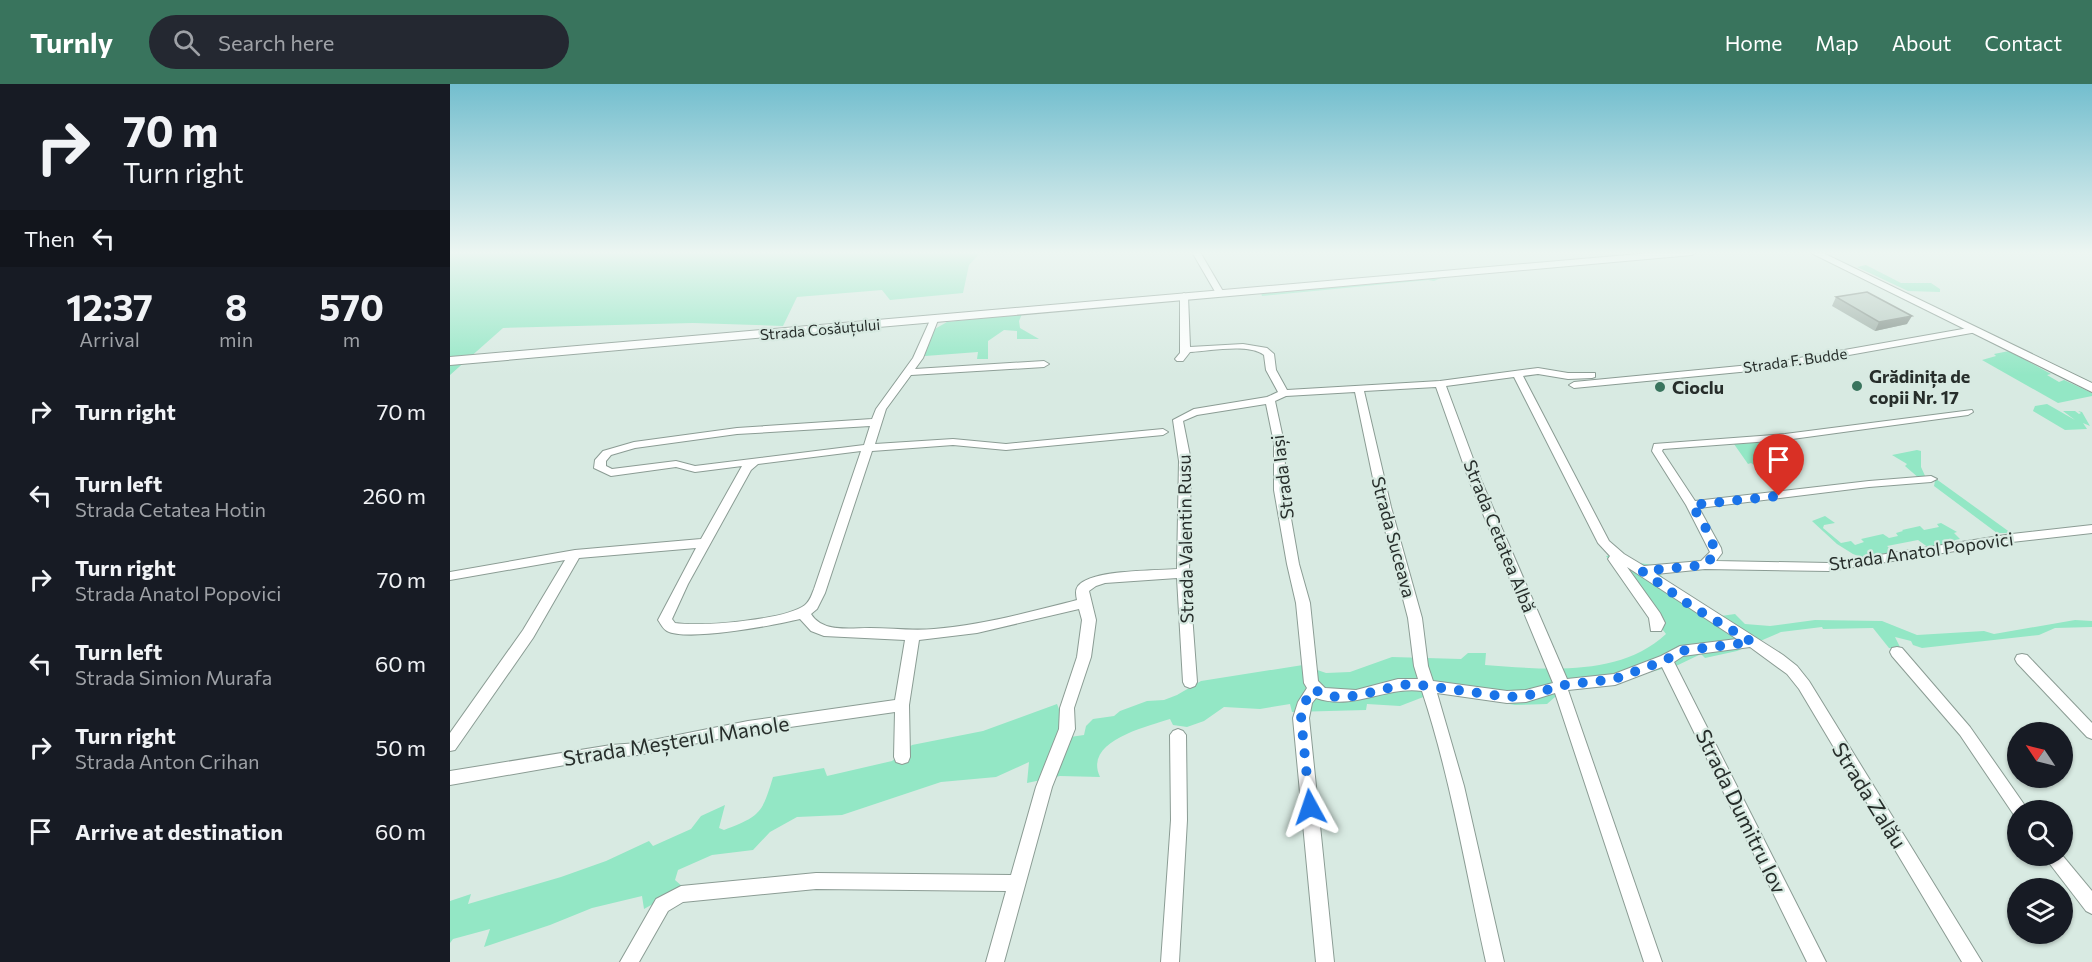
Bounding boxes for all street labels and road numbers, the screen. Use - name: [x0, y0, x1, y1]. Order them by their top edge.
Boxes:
- street label: Strada Cosăuțului: [759, 315, 881, 345]
- street label: Strada F. Budde: [1742, 344, 1848, 376]
- street label: Strada Iași: [1266, 434, 1299, 520]
- street label: Strada Valentin Rusu: [1173, 454, 1197, 624]
- street label: Strada Cetatea Albă: [1459, 457, 1541, 615]
- street label: Strada Suceava: [1367, 474, 1421, 600]
- street label: Strada Anatol Popovici: [1827, 527, 2015, 575]
- street label: Strada Meșterul Manole: [561, 710, 791, 772]
- street label: Strada Dumitru Iov: [1691, 725, 1793, 897]
- street label: Strada Zalău: [1828, 737, 1912, 853]

